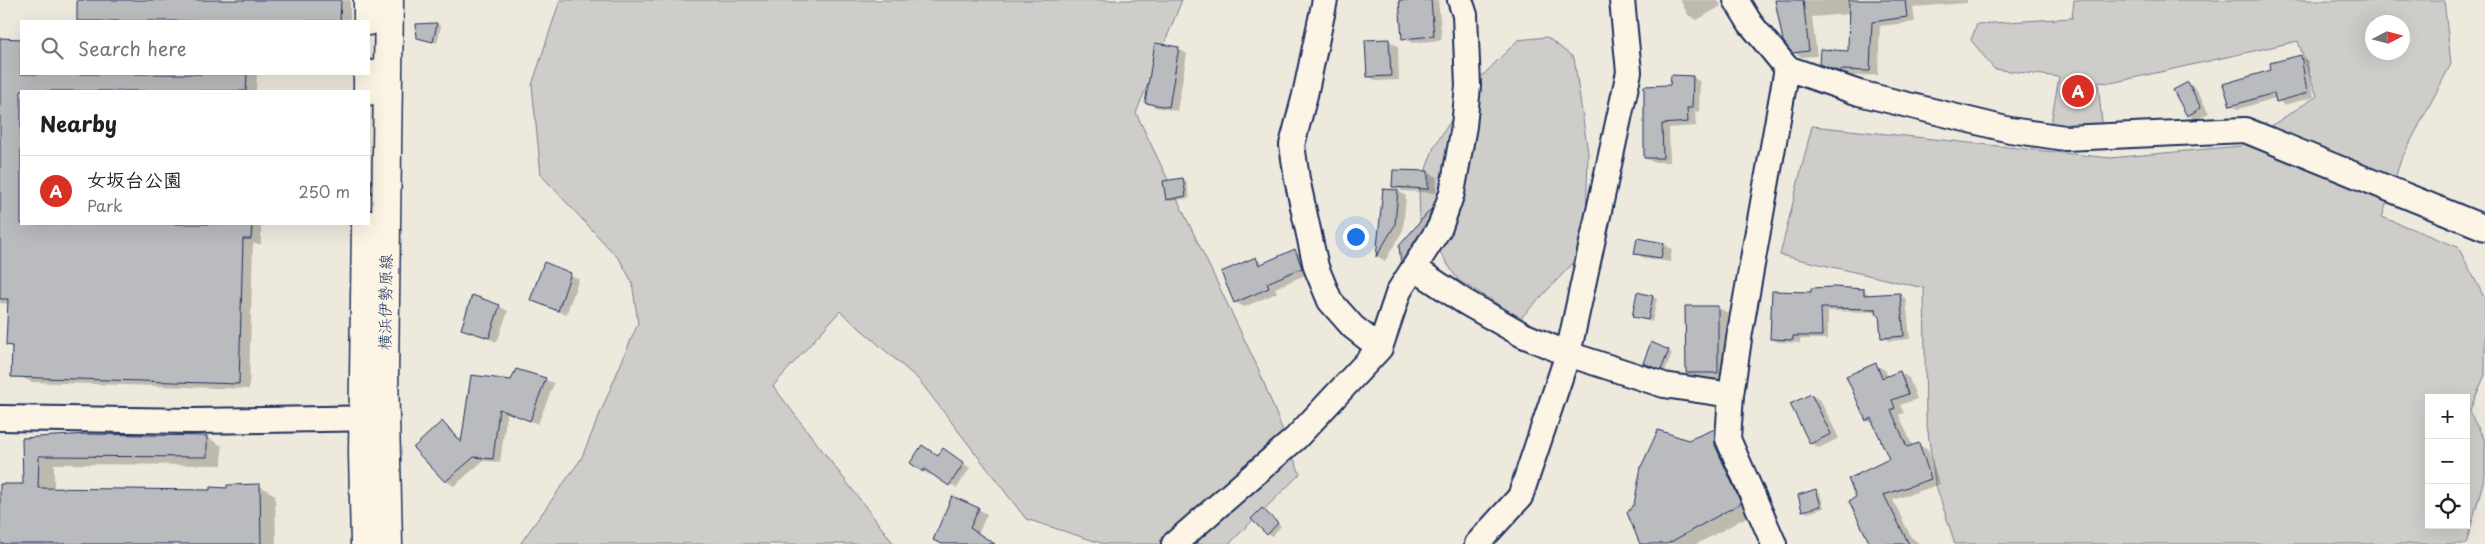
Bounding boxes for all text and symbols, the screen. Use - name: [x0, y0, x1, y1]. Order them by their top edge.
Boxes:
- north arrow: [2365, 15, 2410, 60]
- search box: [20, 20, 370, 75]
- icon: search: [38, 34, 66, 62]
- text: Search here: [78, 34, 187, 62]
- pin: A: [2062, 72, 2094, 110]
- text: Nearby: [40, 107, 117, 139]
- text: 女坂台公園: [87, 165, 182, 193]
- text: A: [50, 179, 62, 203]
- text: 250 m: [299, 179, 350, 203]
- text: Park: [87, 193, 123, 217]
- your location: [1343, 224, 1369, 250]
- street label: 横浜伊勢原線: [371, 254, 397, 350]
- map controls: [2425, 394, 2470, 529]
- button: +: [2425, 394, 2470, 439]
- button: −: [2425, 439, 2470, 484]
- button: locate: [2425, 484, 2470, 529]

